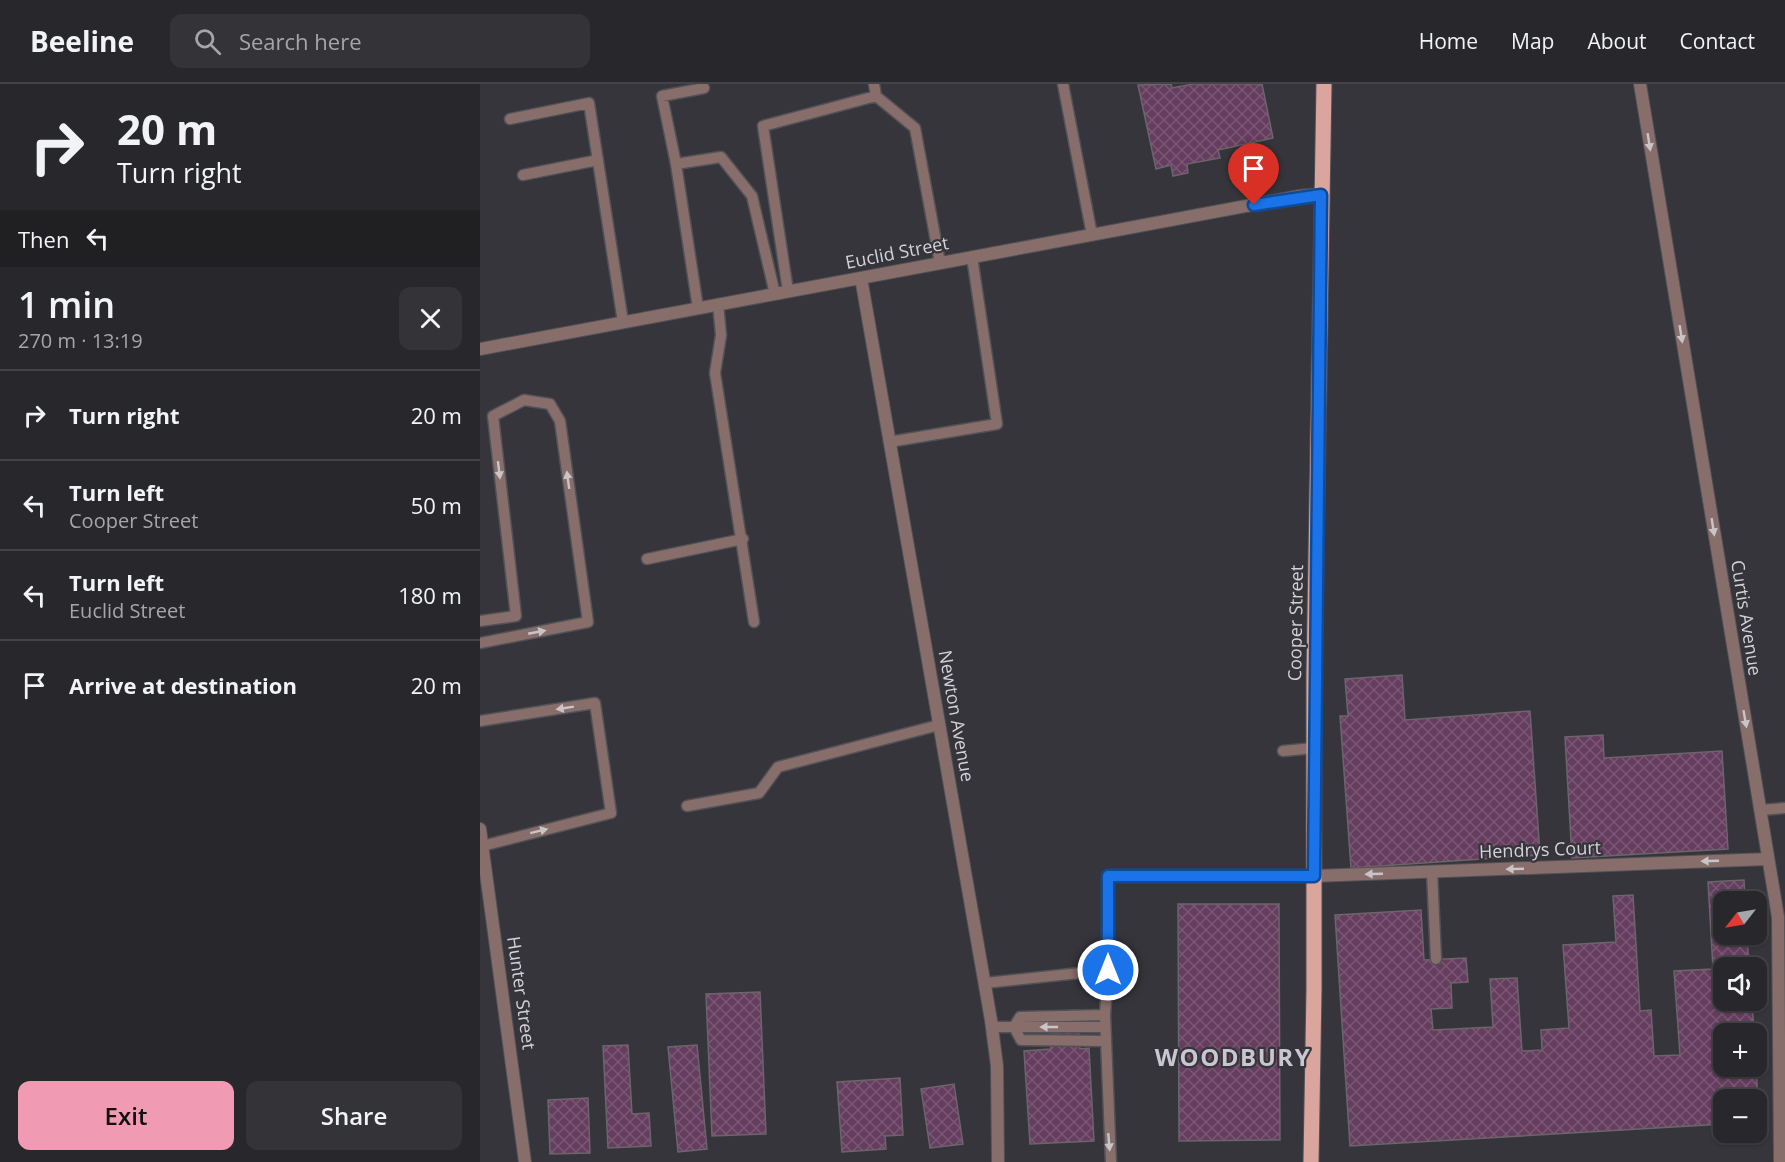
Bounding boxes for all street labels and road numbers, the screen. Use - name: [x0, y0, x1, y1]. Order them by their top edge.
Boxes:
- street label: Euclid Street: [843, 230, 950, 274]
- street label: Curtis Avenue: [1726, 558, 1768, 677]
- street label: Cooper Street: [1282, 565, 1308, 681]
- street label: Newton Avenue: [934, 648, 980, 784]
- street label: Hendrys Court: [1479, 835, 1601, 863]
- street label: Hunter Street: [502, 935, 542, 1051]

